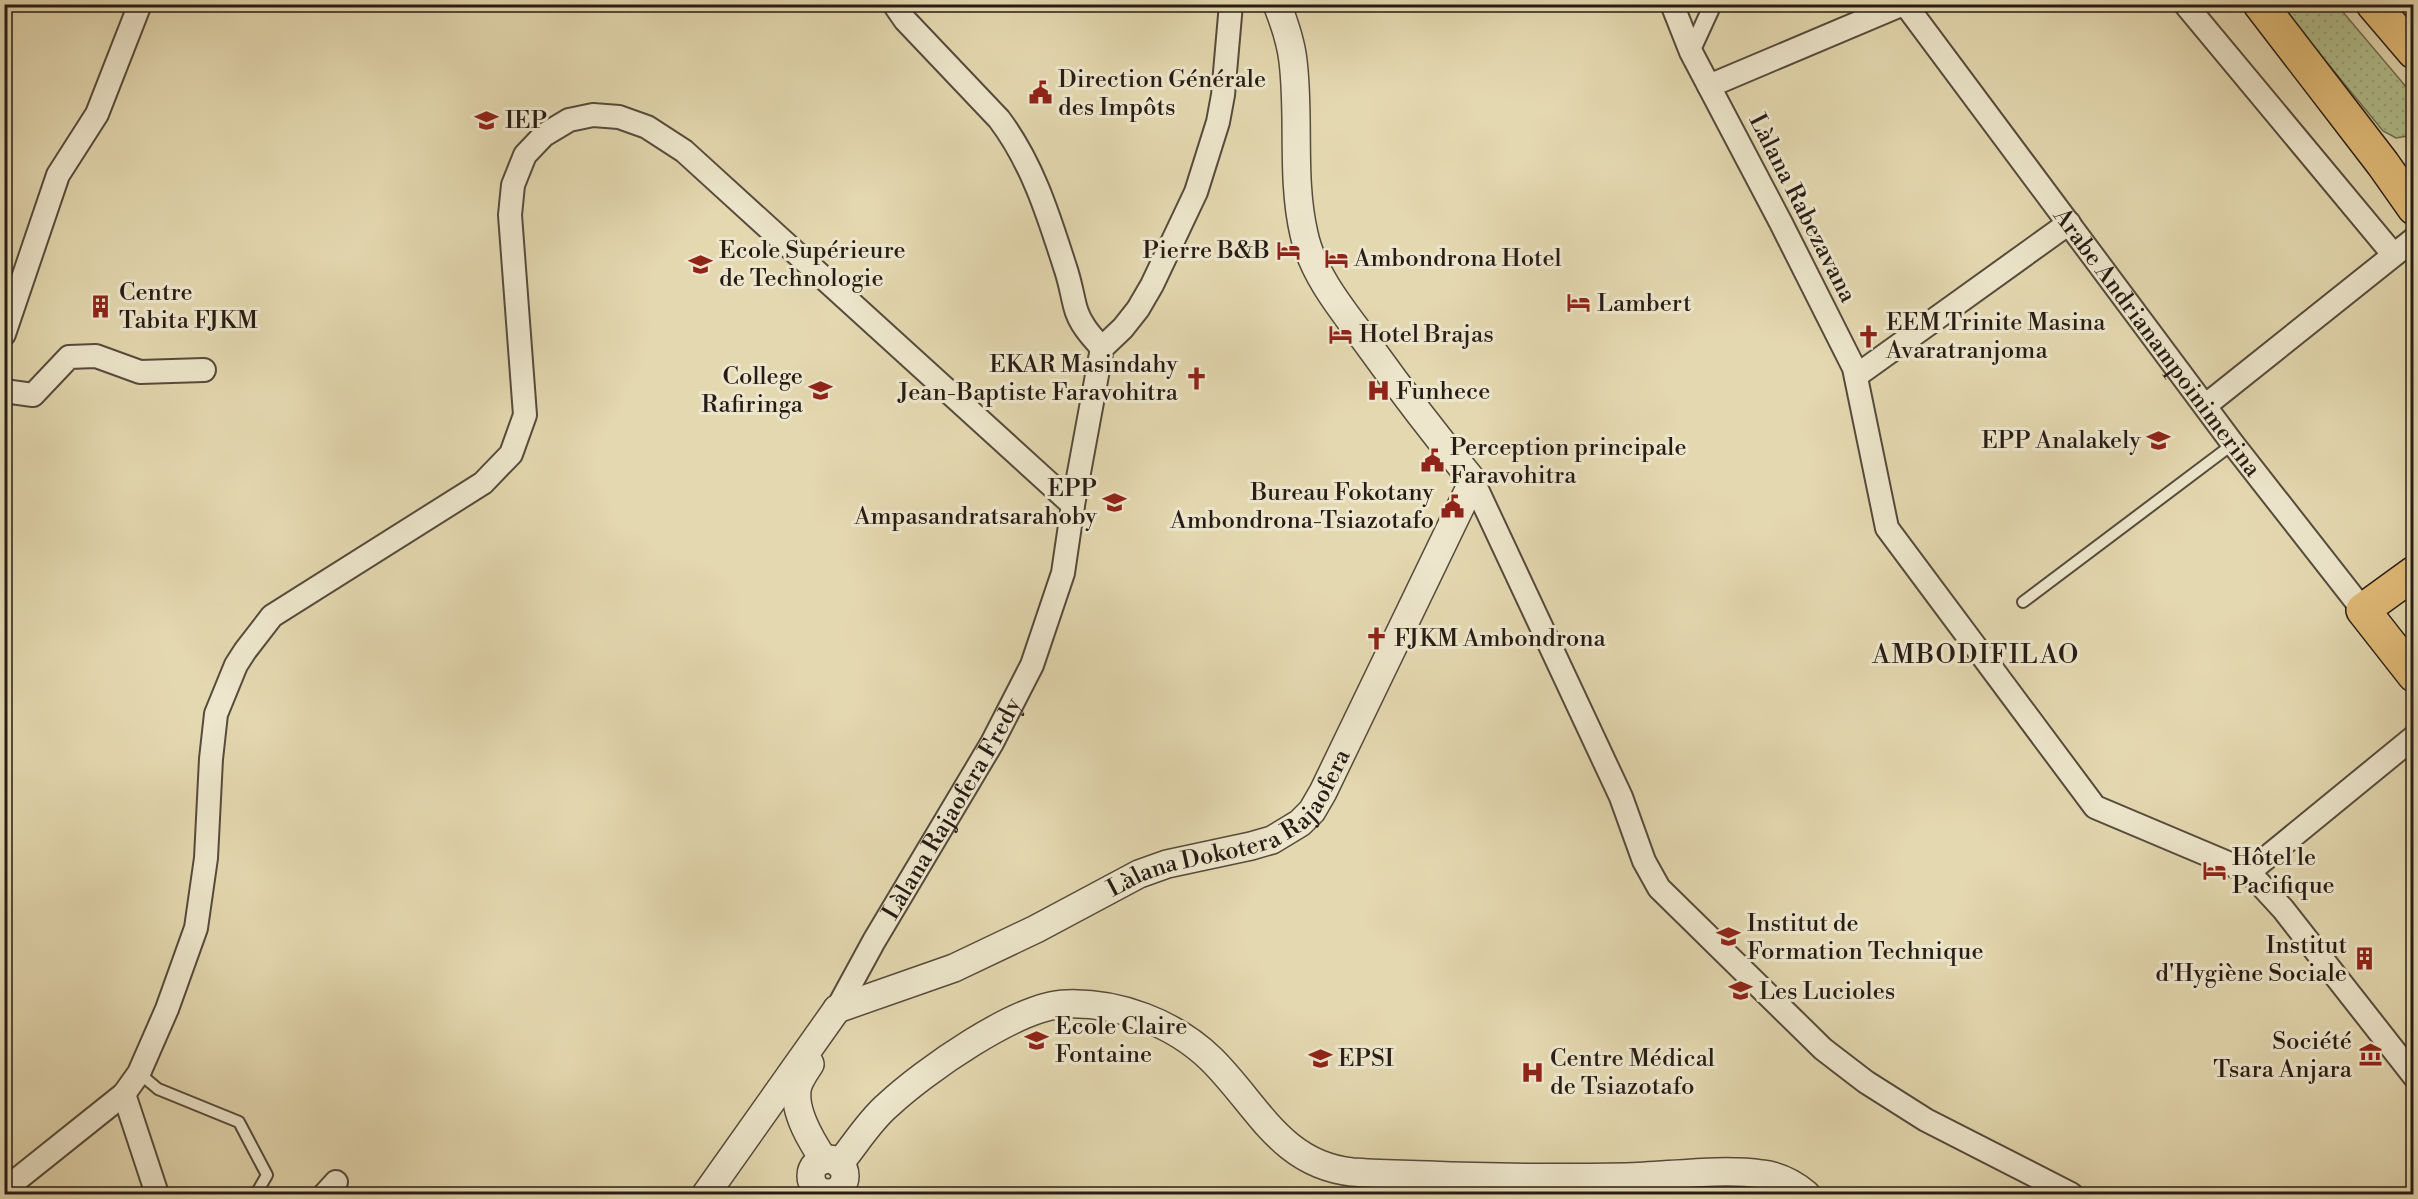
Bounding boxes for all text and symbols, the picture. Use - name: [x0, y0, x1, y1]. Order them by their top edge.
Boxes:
- place label: Direction Générale des Impôts: [1058, 65, 1266, 123]
- public building icon: Direction Générale des Impôts: [1027, 80, 1053, 106]
- place label: IEP: [505, 106, 547, 136]
- school or university icon: IEP: [474, 107, 500, 133]
- street label: Làlana Rabezavana: [1742, 109, 1863, 309]
- street label: Arabe Andrianampoinimerina: [2046, 202, 2268, 484]
- place label: Ecole Supérieure de Technologie: [719, 236, 906, 294]
- place label: Pierre B&B: [1143, 236, 1270, 266]
- hotel icon: Pierre B&B: [1275, 237, 1301, 263]
- place label: Ambondrona Hotel: [1353, 244, 1562, 274]
- hotel icon: Ambondrona Hotel: [1323, 245, 1349, 271]
- school or university icon: Ecole Supérieure de Technologie: [688, 251, 714, 277]
- place label: Centre Tabita FJKM: [119, 278, 258, 336]
- place label: Lambert: [1597, 289, 1692, 319]
- hotel icon: Lambert: [1566, 290, 1592, 316]
- building icon: Centre Tabita FJKM: [88, 293, 114, 319]
- place label: EEM Trinite Masina Avaratranjoma: [1885, 308, 2106, 366]
- place label: Hotel Brajas: [1359, 320, 1494, 350]
- hotel icon: Hotel Brajas: [1328, 321, 1354, 347]
- church icon: EEM Trinite Masina Avaratranjoma: [1855, 323, 1881, 349]
- place label: EKAR Masindahy Jean-Baptiste Faravohitra: [897, 350, 1179, 408]
- place label: College Rafiringa: [701, 362, 804, 420]
- church icon: EKAR Masindahy Jean-Baptiste Faravohitra: [1183, 365, 1209, 391]
- school or university icon: College Rafiringa: [808, 377, 834, 403]
- place label: Funhece: [1396, 377, 1490, 407]
- hospital icon: Funhece: [1365, 378, 1391, 404]
- place label: EPP Analakely: [1981, 426, 2141, 456]
- school or university icon: EPP Analakely: [2146, 427, 2172, 453]
- place label: Perception principale Faravohitra: [1450, 433, 1687, 491]
- public building icon: Perception principale Faravohitra: [1419, 448, 1445, 474]
- place label: EPP Ampasandratsarahoby: [853, 474, 1097, 532]
- place label: Bureau Fokotany Ambondrona-Tsiazotafo: [1169, 478, 1434, 536]
- school or university icon: EPP Ampasandratsarahoby: [1102, 489, 1128, 515]
- public building icon: Bureau Fokotany Ambondrona-Tsiazotafo: [1439, 493, 1465, 519]
- place label: FJKM Ambondrona: [1394, 624, 1607, 654]
- church icon: FJKM Ambondrona: [1363, 625, 1389, 651]
- district label: AMBODIFILAO: [1871, 639, 2080, 671]
- street label: Làlana Rajaofera Fredy: [876, 693, 1029, 926]
- street label: Làlana Dokotera Rajaofera: [1102, 744, 1358, 904]
- place label: Hôtel le Pacifique: [2232, 843, 2335, 901]
- hotel icon: Hôtel le Pacifique: [2201, 858, 2227, 884]
- place label: Institut de Formation Technique: [1747, 909, 1984, 967]
- school or university icon: Institut de Formation Technique: [1716, 924, 1742, 950]
- place label: Institut d'Hygiène Sociale: [2155, 931, 2348, 989]
- building icon: Institut d'Hygiène Sociale: [2352, 946, 2378, 972]
- place label: Les Lucioles: [1759, 977, 1895, 1007]
- school or university icon: Les Lucioles: [1728, 978, 1754, 1004]
- place label: Ecole Claire Fontaine: [1055, 1012, 1187, 1070]
- school or university icon: Ecole Claire Fontaine: [1024, 1027, 1050, 1053]
- place label: Société Tsara Anjara: [2213, 1027, 2353, 1085]
- museum icon: Société Tsara Anjara: [2357, 1042, 2383, 1068]
- place label: EPSI: [1338, 1044, 1394, 1074]
- place label: Centre Médical de Tsiazotafo: [1550, 1044, 1715, 1102]
- school or university icon: EPSI: [1307, 1045, 1333, 1071]
- hospital icon: Centre Médical de Tsiazotafo: [1519, 1059, 1545, 1085]

